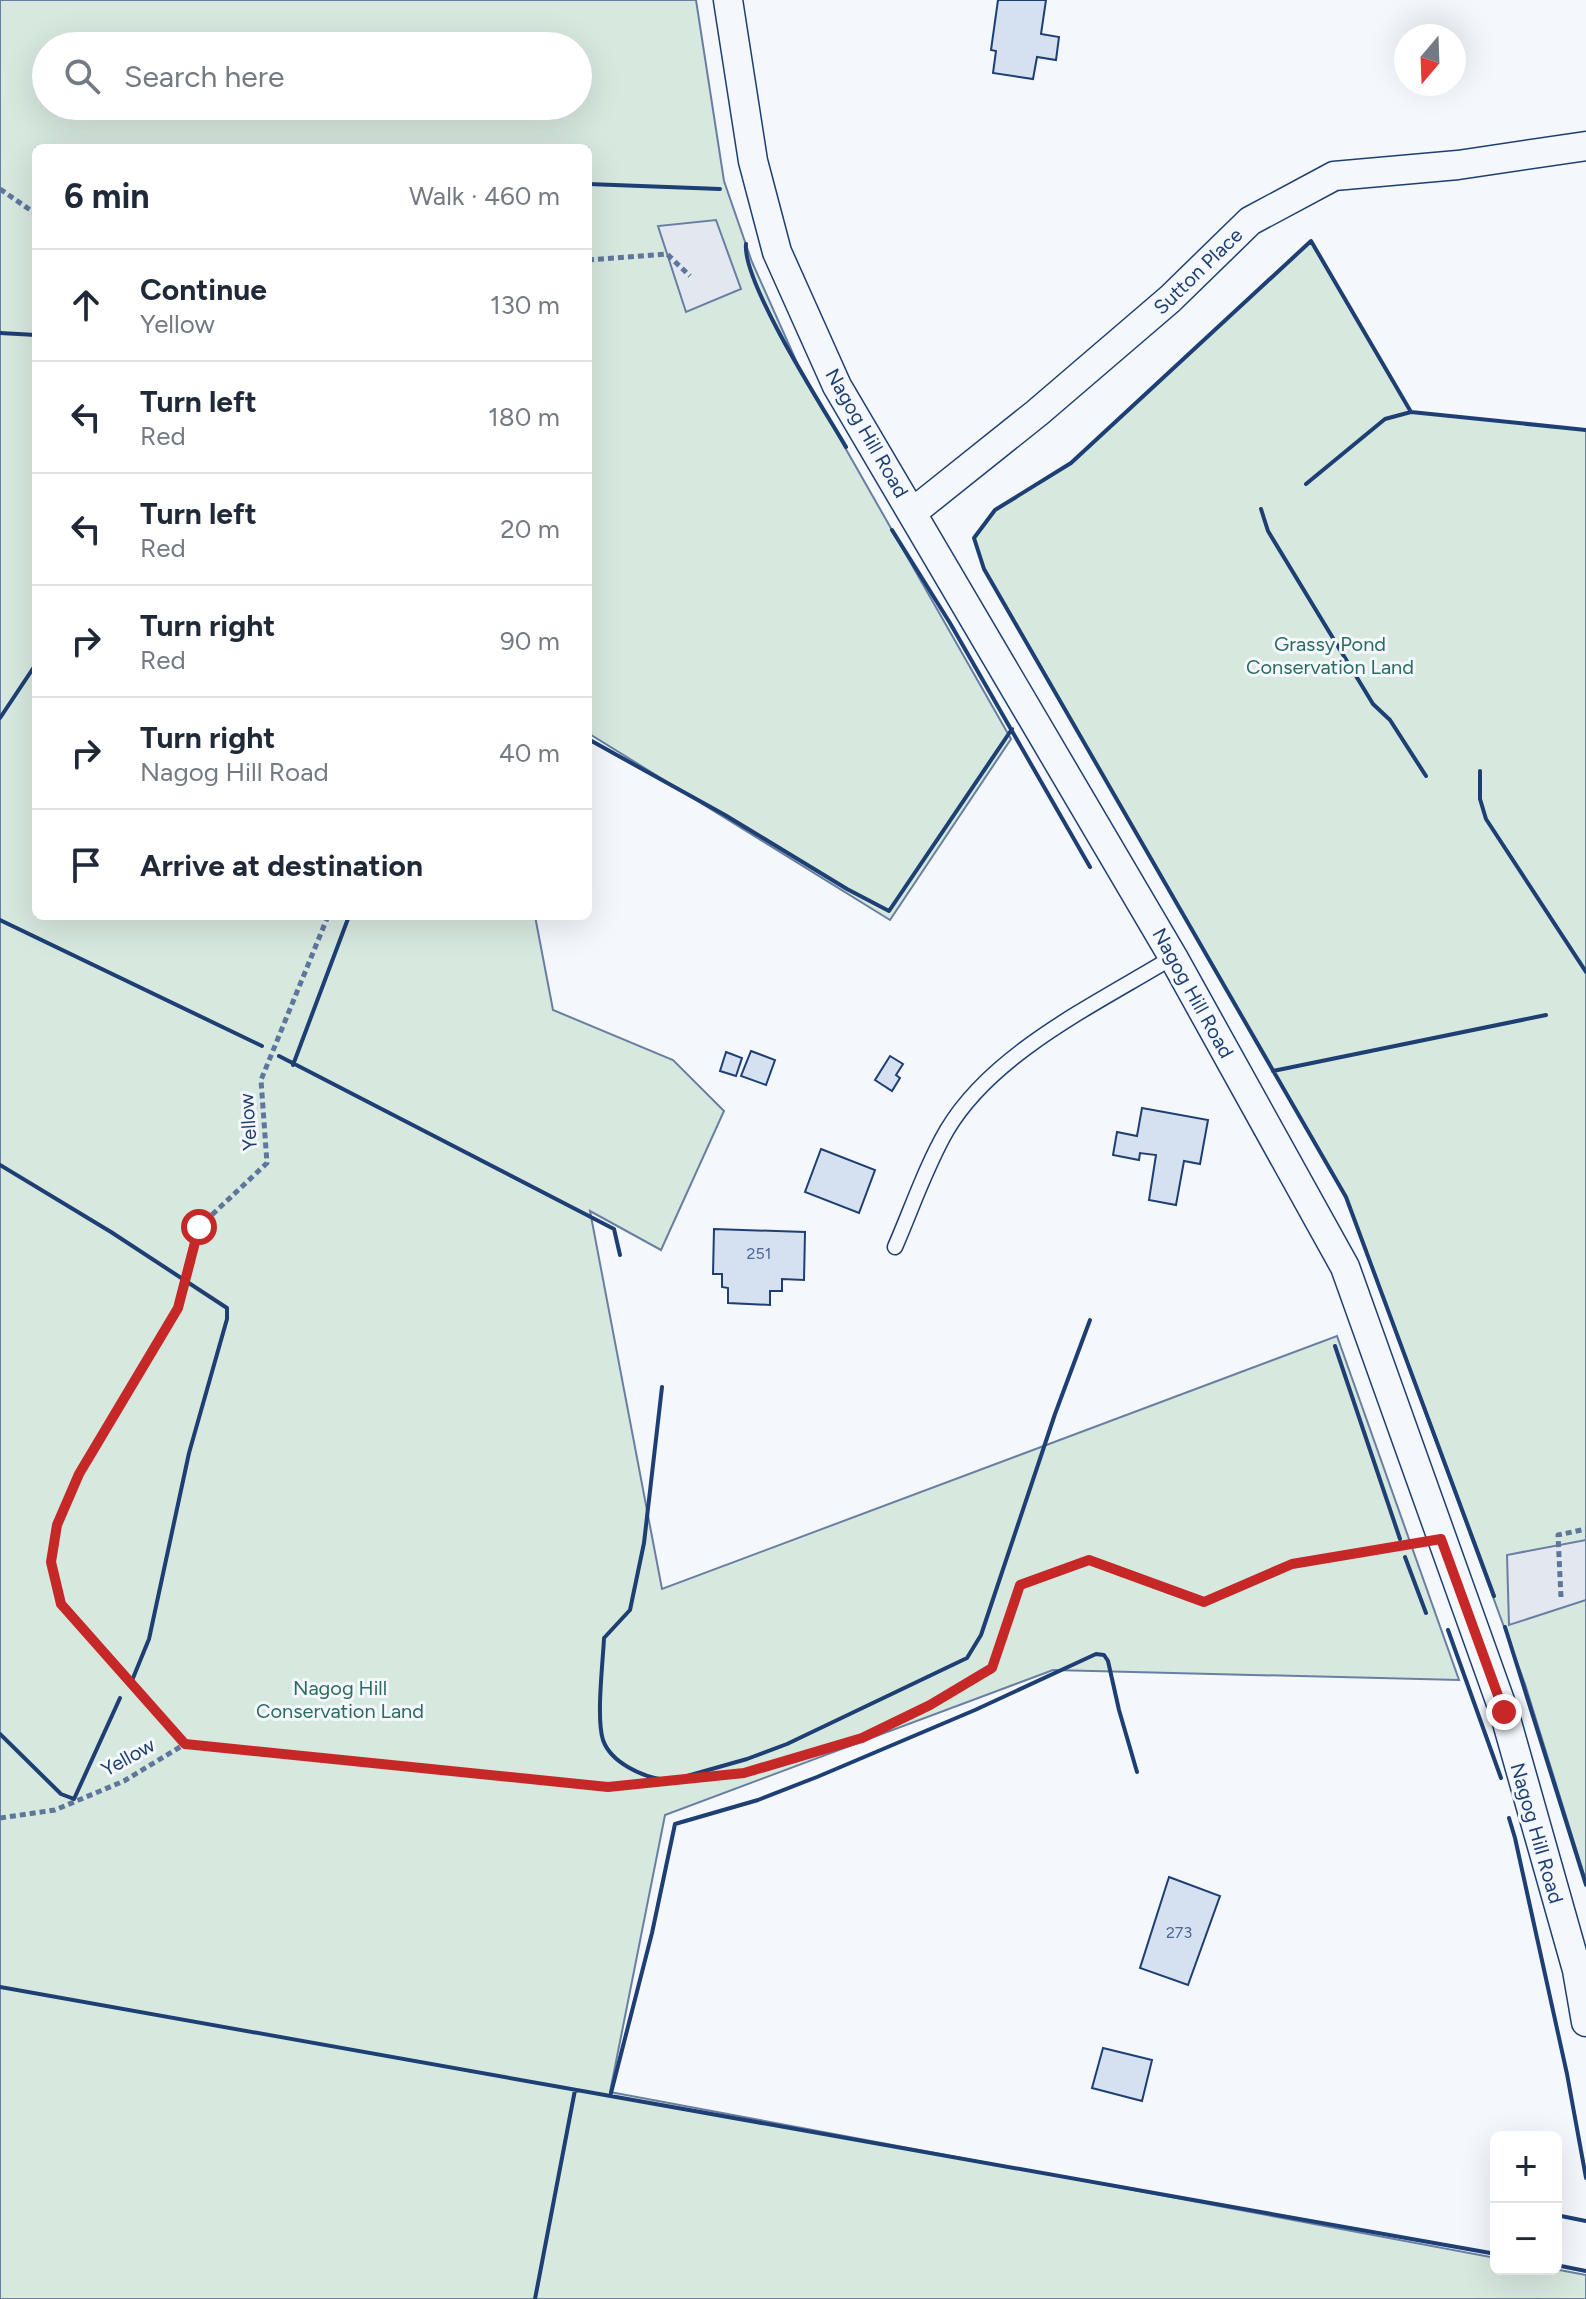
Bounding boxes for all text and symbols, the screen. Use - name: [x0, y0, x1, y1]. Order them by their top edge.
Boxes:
- north arrow: [1394, 24, 1466, 96]
- search box: [32, 32, 592, 120]
- icon: search: [60, 54, 104, 98]
- text: Search here: [124, 58, 284, 95]
- text: 6 min: [64, 176, 150, 217]
- text: Walk · 460 m: [409, 180, 560, 212]
- street label: Sutton Place: [1149, 223, 1247, 319]
- text: Continue: [140, 271, 267, 308]
- icon: ahead: [64, 283, 108, 327]
- text: 130 m: [490, 289, 560, 321]
- text: Yellow: [140, 308, 215, 340]
- street label: Nagog Hill Road: [820, 364, 914, 502]
- text: Turn left: [140, 383, 257, 420]
- icon: left: [64, 395, 108, 439]
- text: 180 m: [488, 401, 560, 433]
- text: Red: [140, 420, 186, 452]
- text: Turn left: [140, 495, 257, 532]
- icon: left: [64, 507, 108, 551]
- text: 20 m: [500, 513, 560, 545]
- text: Red: [140, 532, 186, 564]
- text: Turn right: [140, 607, 275, 644]
- icon: right: [64, 619, 108, 663]
- text: 90 m: [500, 625, 560, 657]
- park label: Grassy Pond Conservation Land: [1246, 632, 1414, 679]
- text: Red: [140, 644, 186, 676]
- text: Turn right: [140, 719, 275, 756]
- icon: right: [64, 731, 108, 775]
- text: 40 m: [499, 737, 560, 769]
- text: Nagog Hill Road: [140, 756, 329, 788]
- icon: arrive: [64, 843, 108, 887]
- text: Arrive at destination: [140, 847, 423, 884]
- street label: Nagog Hill Road: [1147, 924, 1239, 1062]
- street label: Yellow: [234, 1092, 262, 1152]
- route start: [181, 1209, 217, 1245]
- house number: 251: [747, 1244, 771, 1263]
- park label: Nagog Hill Conservation Land: [256, 1676, 424, 1723]
- route end: [1486, 1694, 1522, 1730]
- street label: Yellow: [97, 1732, 159, 1781]
- street label: Nagog Hill Road: [1505, 1760, 1569, 1906]
- house number: 273: [1166, 1923, 1192, 1942]
- map controls: [1490, 2131, 1562, 2275]
- button: +: [1490, 2131, 1562, 2203]
- button: −: [1490, 2203, 1562, 2275]

